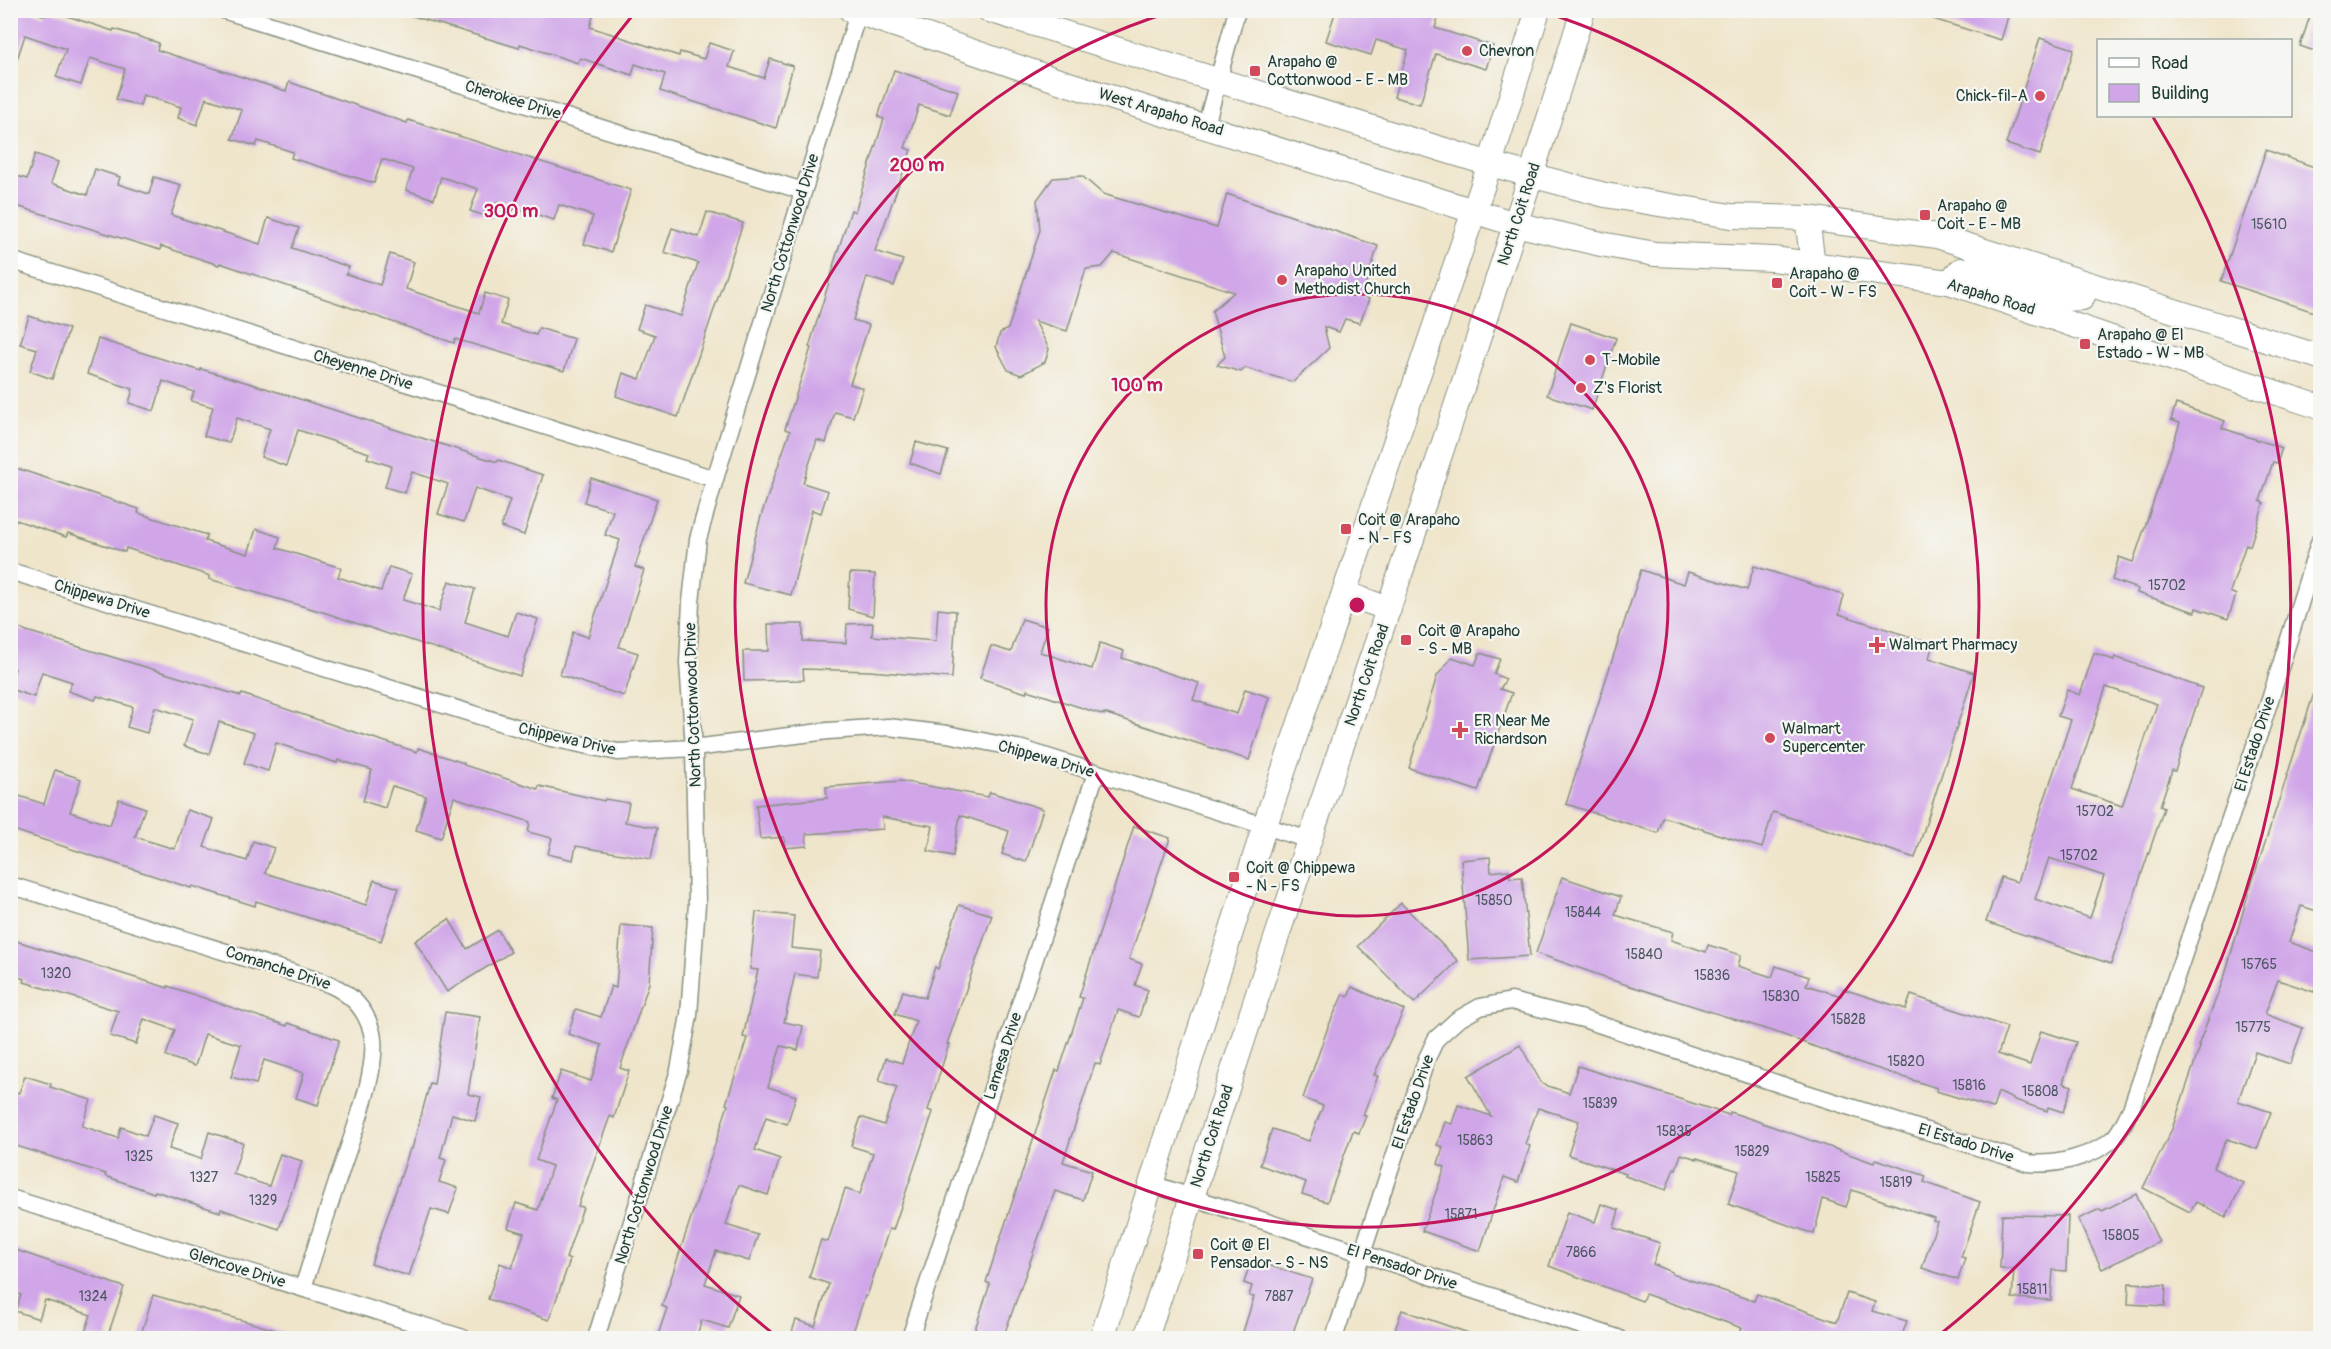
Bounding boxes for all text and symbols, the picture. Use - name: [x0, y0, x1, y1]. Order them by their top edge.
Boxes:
- legend: [2097, 39, 2292, 117]
- place label: Chevron: [1479, 41, 1534, 61]
- marker: Chevron: [1460, 44, 1474, 58]
- place label: Arapaho @ Cottonwood - E - MB: [1267, 52, 1408, 90]
- text: Road: [2151, 52, 2188, 75]
- marker: Arapaho @ Cottonwood - E - MB: [1248, 64, 1262, 78]
- street label: Cherokee Drive: [463, 76, 564, 124]
- text: Building: [2151, 82, 2209, 105]
- street label: West Arapaho Road: [1096, 83, 1226, 141]
- place label: Chick-fil-A: [1956, 86, 2028, 106]
- marker: Chick-fil-A: [2033, 89, 2047, 103]
- street label: North Cottonwood Drive: [756, 151, 824, 315]
- text: 200 m: [890, 154, 944, 177]
- street label: North Coit Road: [1493, 160, 1545, 268]
- place label: Arapaho @ Coit - E - MB: [1937, 196, 2021, 234]
- text: 300 m: [484, 200, 538, 223]
- marker: Arapaho @ Coit - E - MB: [1918, 208, 1932, 222]
- house number: 15610: [2251, 216, 2287, 233]
- place label: Arapaho United Methodist Church: [1294, 261, 1411, 299]
- place label: Arapaho @ Coit - W - FS: [1789, 264, 1877, 302]
- marker: Arapaho United Methodist Church: [1275, 273, 1289, 287]
- street label: Arapaho Road: [1944, 274, 2038, 320]
- marker: Arapaho @ Coit - W - FS: [1770, 276, 1784, 290]
- place label: Arapaho @ El Estado - W - MB: [2097, 325, 2204, 363]
- marker: Arapaho @ El Estado - W - MB: [2078, 337, 2092, 351]
- street label: Cheyenne Drive: [311, 345, 415, 395]
- place label: T-Mobile: [1602, 350, 1660, 370]
- marker: T-Mobile: [1583, 353, 1597, 367]
- text: 100 m: [1111, 374, 1163, 397]
- place label: Z's Florist: [1593, 378, 1662, 398]
- marker: Z's Florist: [1574, 381, 1588, 395]
- place label: Coit @ Arapaho - N - FS: [1358, 510, 1460, 548]
- marker: Coit @ Arapaho - N - FS: [1339, 522, 1353, 536]
- street label: Chippewa Drive: [52, 575, 152, 623]
- house number: 15702: [2148, 577, 2186, 594]
- centre of rings: [1347, 595, 1367, 615]
- street label: North Coit Road: [1340, 621, 1394, 729]
- place label: Coit @ Arapaho - S - MB: [1418, 621, 1520, 659]
- street label: North Cottonwood Drive: [680, 622, 706, 788]
- marker: Coit @ Arapaho - S - MB: [1399, 633, 1413, 647]
- place label: Walmart Pharmacy: [1889, 635, 2017, 655]
- marker: Walmart Pharmacy: [1870, 638, 1884, 652]
- street label: El Estado Drive: [2230, 694, 2280, 794]
- place label: ER Near Me Richardson: [1474, 711, 1550, 749]
- street label: Chippewa Drive: [516, 718, 618, 760]
- place label: Walmart Supercenter: [1782, 719, 1865, 757]
- marker: ER Near Me Richardson: [1451, 721, 1469, 739]
- marker: Walmart Supercenter: [1763, 731, 1777, 745]
- street label: Chippewa Drive: [996, 736, 1097, 782]
- house number: 15702: [2076, 803, 2114, 820]
- house number: 15702: [2060, 847, 2098, 864]
- place label: Coit @ Chippewa - N - FS: [1246, 858, 1355, 896]
- marker: Coit @ Chippewa - N - FS: [1227, 870, 1241, 884]
- house number: 15850: [1475, 892, 1513, 909]
- house number: 15844: [1565, 904, 1601, 921]
- street label: Comanche Drive: [223, 942, 333, 994]
- house number: 15840: [1625, 946, 1663, 963]
- house number: 15765: [2241, 956, 2277, 973]
- house number: 1320: [41, 965, 71, 982]
- house number: 15836: [1694, 967, 1730, 984]
- house number: 15830: [1762, 988, 1800, 1005]
- street label: Lamesa Drive: [979, 1010, 1027, 1102]
- house number: 15828: [1831, 1011, 1866, 1028]
- house number: 15775: [2235, 1019, 2271, 1036]
- street label: El Estado Drive: [1387, 1052, 1439, 1152]
- house number: 15820: [1887, 1053, 1925, 1070]
- house number: 15816: [1952, 1077, 1986, 1094]
- street label: North Coit Road: [1186, 1082, 1238, 1190]
- house number: 15808: [2022, 1083, 2058, 1100]
- house number: 15839: [1582, 1095, 1618, 1112]
- street label: North Cottonwood Drive: [610, 1103, 678, 1267]
- street label: El Estado Drive: [1916, 1119, 2016, 1167]
- house number: 15835: [1656, 1123, 1692, 1140]
- house number: 15863: [1457, 1132, 1493, 1149]
- house number: 15829: [1734, 1143, 1770, 1160]
- house number: 1325: [125, 1148, 153, 1165]
- house number: 1327: [190, 1169, 219, 1186]
- house number: 15825: [1805, 1169, 1841, 1186]
- house number: 15819: [1880, 1174, 1912, 1191]
- house number: 1329: [249, 1192, 277, 1209]
- house number: 15871: [1445, 1206, 1478, 1223]
- house number: 15805: [2102, 1227, 2140, 1244]
- place label: Coit @ El Pensador - S - NS: [1210, 1235, 1329, 1273]
- street label: El Pensador Drive: [1344, 1240, 1460, 1294]
- street label: Glencove Drive: [186, 1244, 288, 1292]
- house number: 7866: [1566, 1244, 1596, 1261]
- marker: Coit @ El Pensador - S - NS: [1191, 1247, 1205, 1261]
- house number: 15811: [2016, 1281, 2048, 1298]
- house number: 1324: [78, 1288, 108, 1305]
- house number: 7887: [1265, 1288, 1294, 1305]

